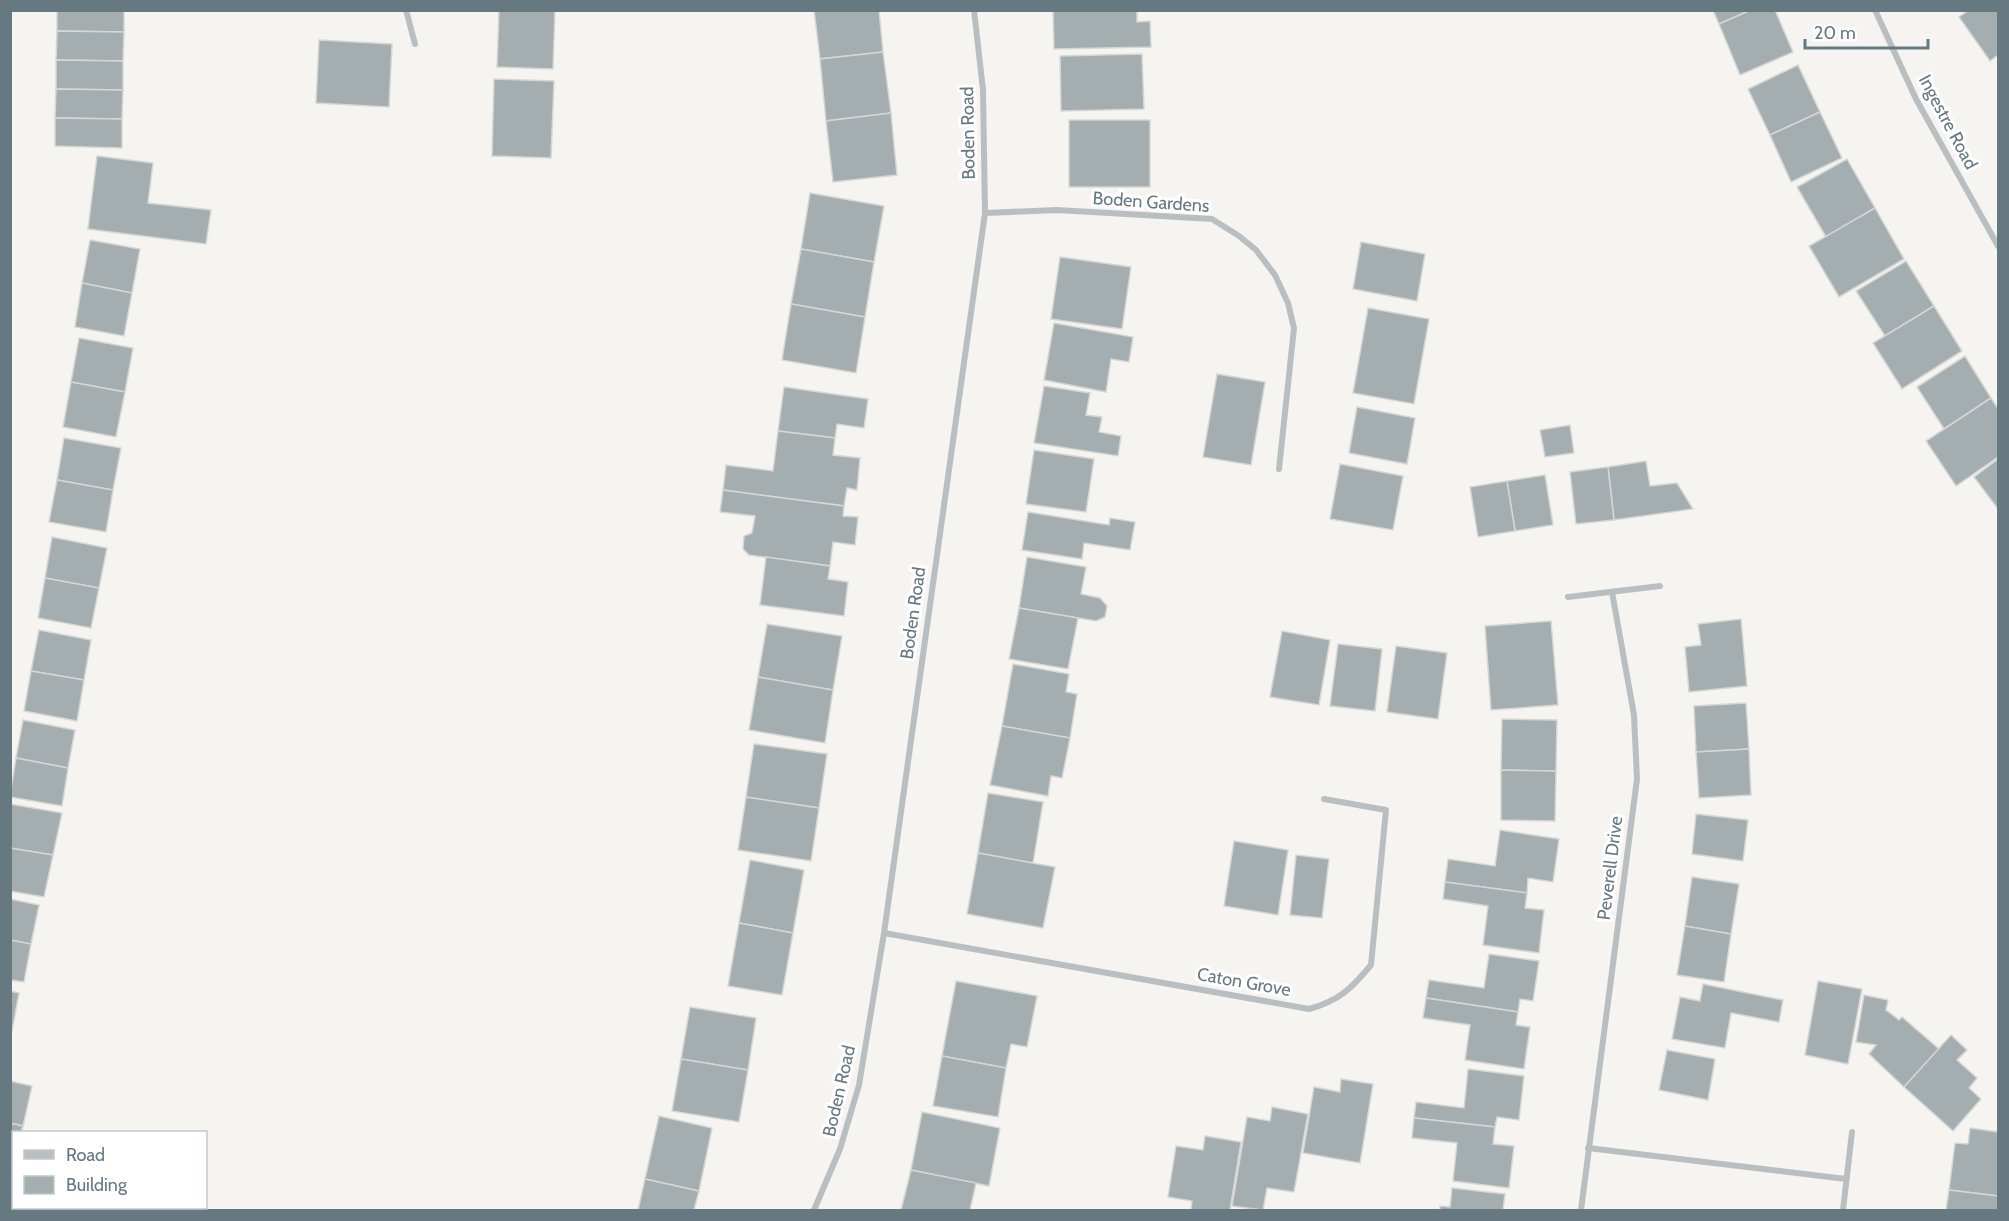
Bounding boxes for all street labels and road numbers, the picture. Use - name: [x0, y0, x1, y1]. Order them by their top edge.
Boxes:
- street label: Ingestre Road: [1914, 71, 1982, 173]
- street label: Boden Road: [956, 86, 980, 180]
- street label: Boden Gardens: [1092, 187, 1210, 217]
- street label: Boden Road: [896, 565, 930, 661]
- street label: Peverell Drive: [1593, 815, 1627, 921]
- street label: Caton Grove: [1195, 963, 1293, 1001]
- street label: Boden Road: [818, 1043, 860, 1139]

